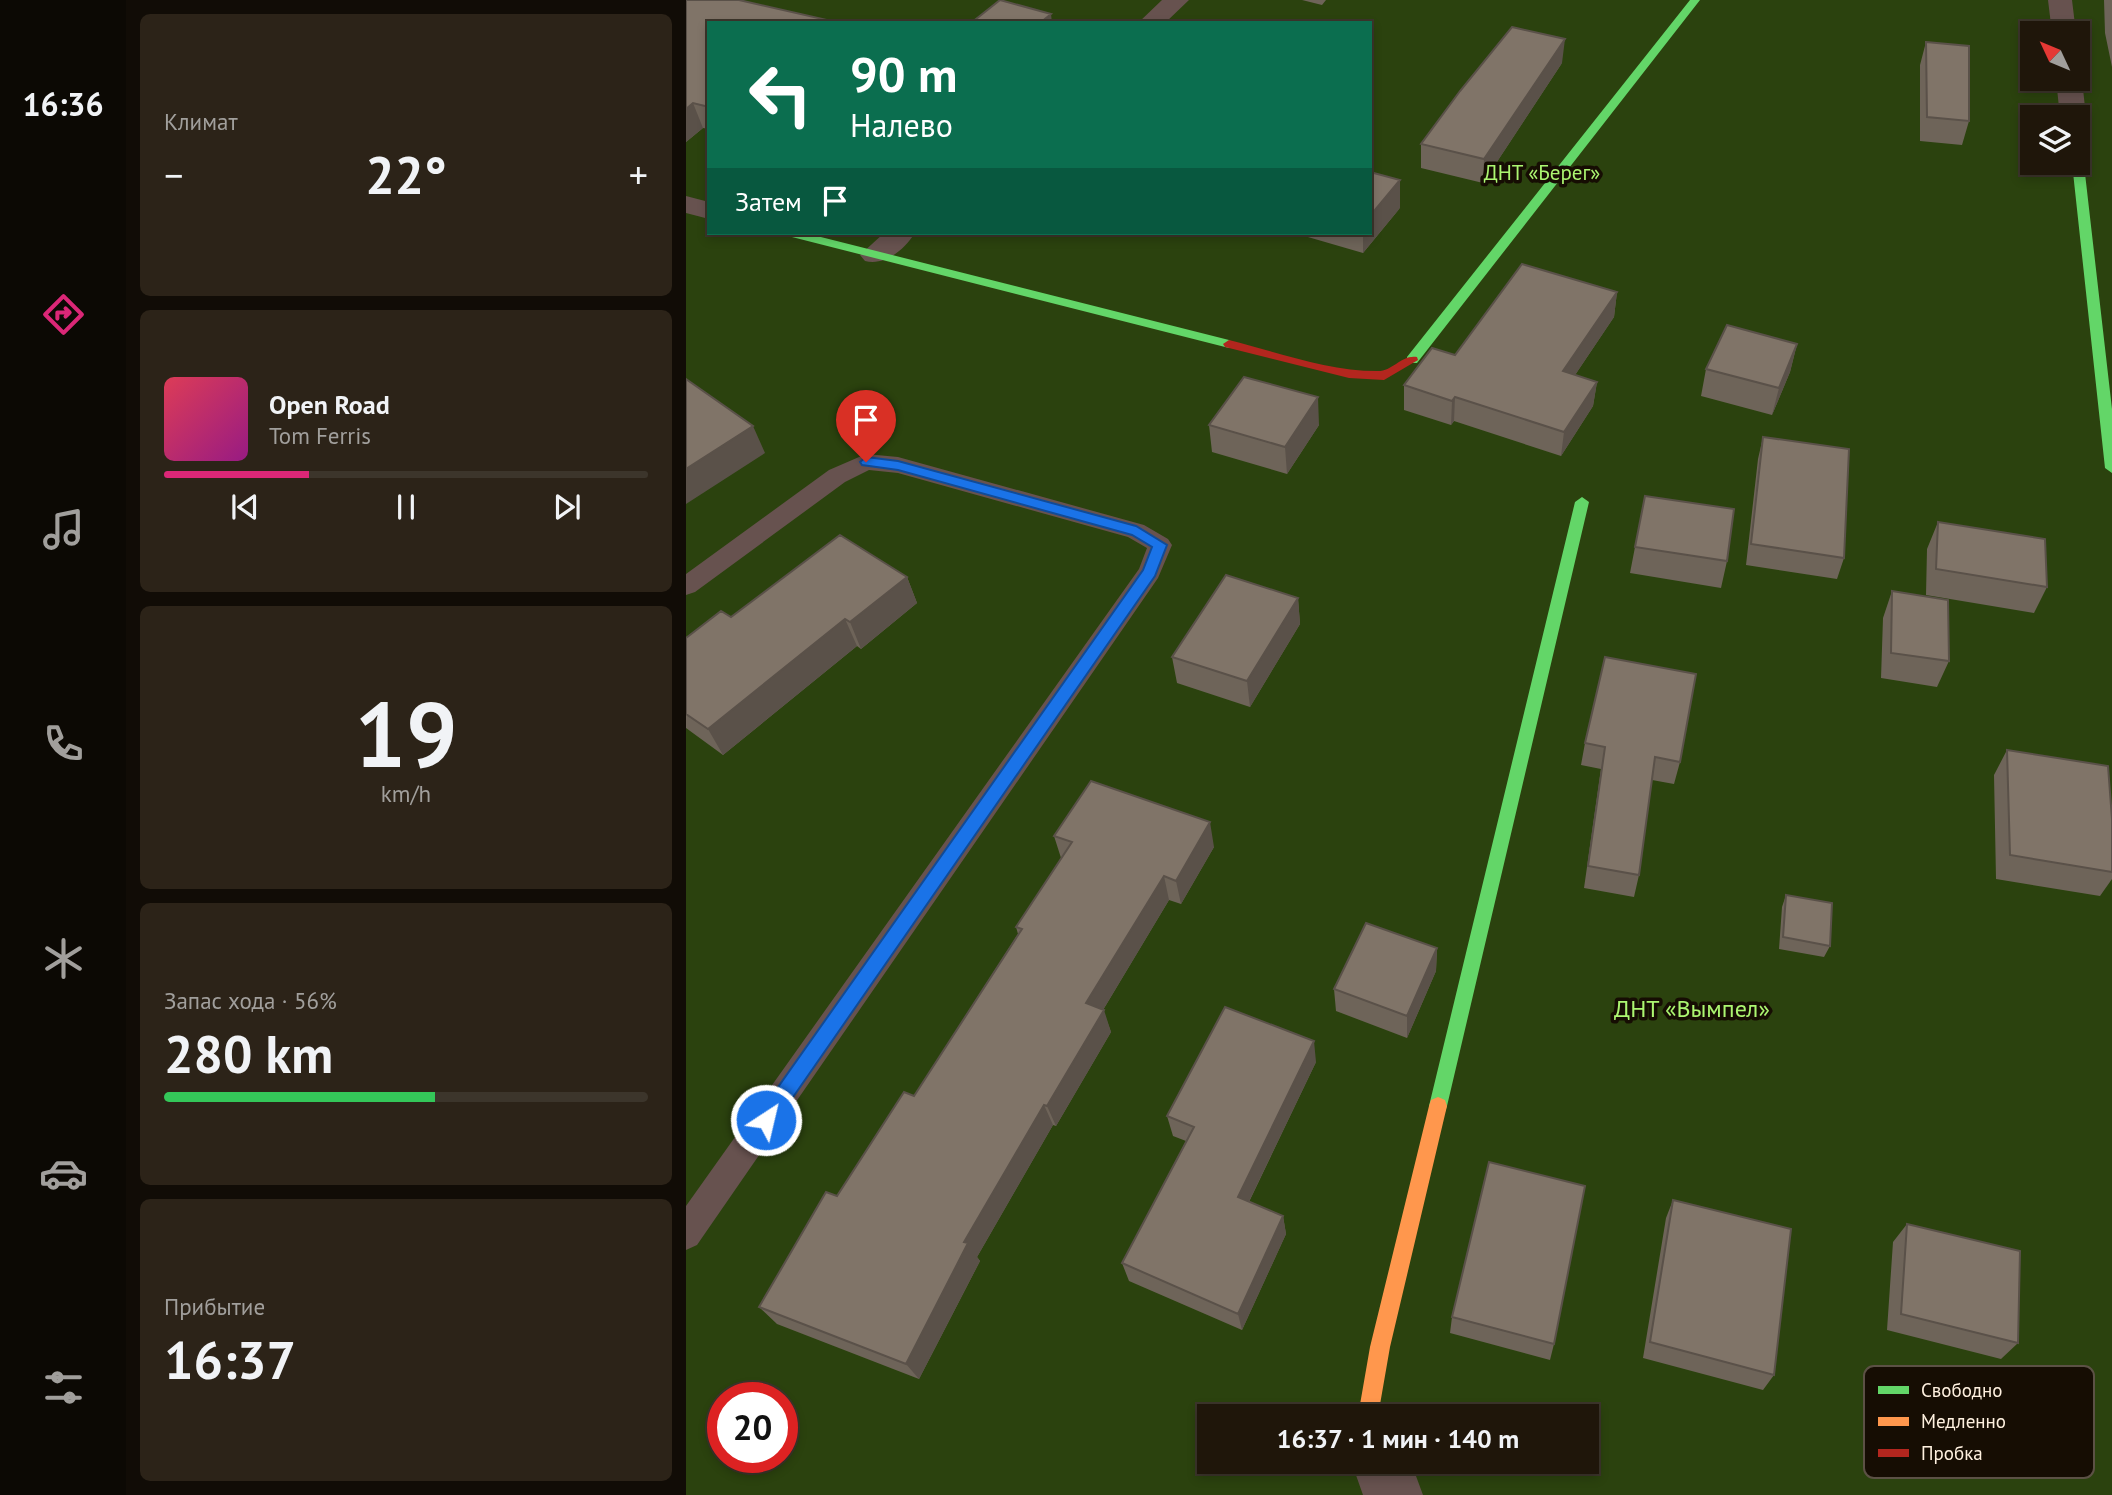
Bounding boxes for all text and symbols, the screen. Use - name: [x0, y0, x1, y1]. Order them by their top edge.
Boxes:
- north arrow: [2020, 21, 2090, 91]
- map controls: [2020, 21, 2090, 175]
- text: 90 m: [850, 42, 957, 106]
- icon: left: [735, 49, 826, 140]
- text: 16:36: [22, 83, 104, 125]
- text: Налево: [850, 104, 953, 146]
- button: layers: [2020, 105, 2090, 175]
- text: Климат: [164, 107, 238, 136]
- text: 22°: [365, 141, 447, 208]
- text: −: [164, 150, 183, 199]
- text: +: [629, 150, 648, 199]
- park label: ДНТ «Берег»: [1484, 159, 1600, 186]
- icon: arrive: [816, 182, 854, 220]
- text: Затем: [735, 185, 802, 218]
- icon: directions: [39, 290, 88, 339]
- text: Open Road: [269, 388, 390, 421]
- pin: [836, 390, 896, 462]
- icon: arrive: [847, 401, 885, 439]
- text: Tom Ferris: [269, 421, 371, 450]
- icon: previous: [226, 488, 264, 526]
- icon: pause: [387, 488, 425, 526]
- icon: next: [548, 488, 586, 526]
- icon: music: [39, 505, 88, 554]
- text: 19: [354, 674, 458, 792]
- icon: phone: [39, 719, 88, 768]
- text: km/h: [381, 779, 431, 808]
- icon: climate: [39, 934, 88, 983]
- text: Запас хода · 56%: [164, 986, 337, 1015]
- park label: ДНТ «Вымпел»: [1614, 993, 1770, 1024]
- text: 280 km: [164, 1020, 333, 1087]
- position arrow: [729, 1083, 803, 1157]
- icon: car: [39, 1149, 88, 1198]
- text: Прибытие: [164, 1292, 265, 1321]
- text: 16:37: [164, 1326, 296, 1393]
- icon: filters: [39, 1363, 88, 1412]
- legend: [1864, 1366, 2094, 1478]
- text: Свободно: [1921, 1378, 2003, 1402]
- speed limit sign: 20: [707, 1382, 798, 1473]
- text: Медленно: [1921, 1409, 2006, 1433]
- text: 16:37 · 1 мин · 140 m: [1277, 1422, 1519, 1455]
- text: Пробка: [1921, 1441, 1983, 1465]

